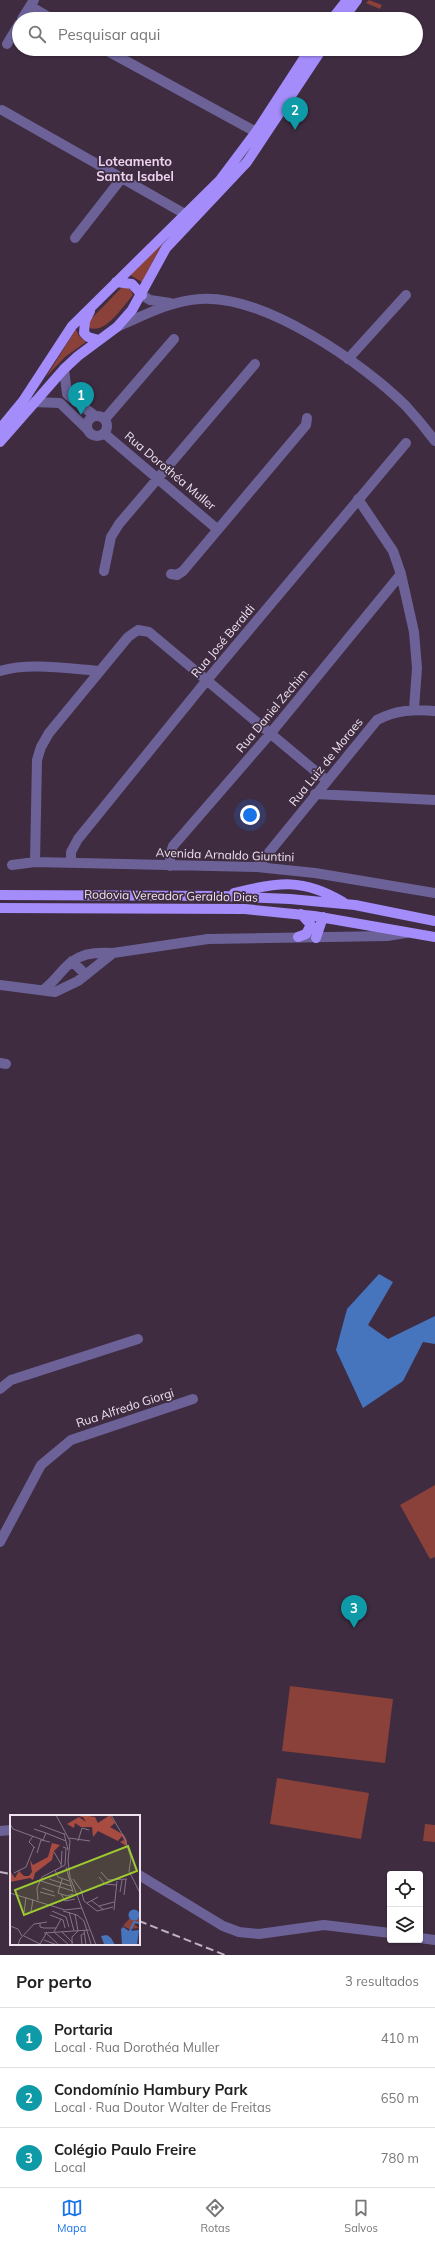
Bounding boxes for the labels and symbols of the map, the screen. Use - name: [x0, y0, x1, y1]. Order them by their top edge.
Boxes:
- pin: 2: [282, 97, 308, 130]
- district label: Loteamento Santa Isabel: [96, 153, 174, 184]
- pin: 1: [68, 382, 94, 415]
- street label: Rua Dorothéa Muller: [122, 428, 219, 514]
- street label: Rua José Beraldi: [188, 601, 258, 680]
- street label: Rua Daniel Zechim: [232, 666, 311, 755]
- street label: Rua Luiz de Moraes: [285, 715, 366, 809]
- your location: [240, 805, 260, 825]
- street label: Avenida Arnaldo Giuntini: [155, 845, 295, 864]
- street label: Rodovia Vereador Geraldo Dias: [84, 886, 258, 905]
- street label: Rua Alfredo Giorgi: [74, 1385, 176, 1430]
- pin: 3: [341, 1595, 367, 1628]
- inset map: [10, 1815, 140, 1945]

